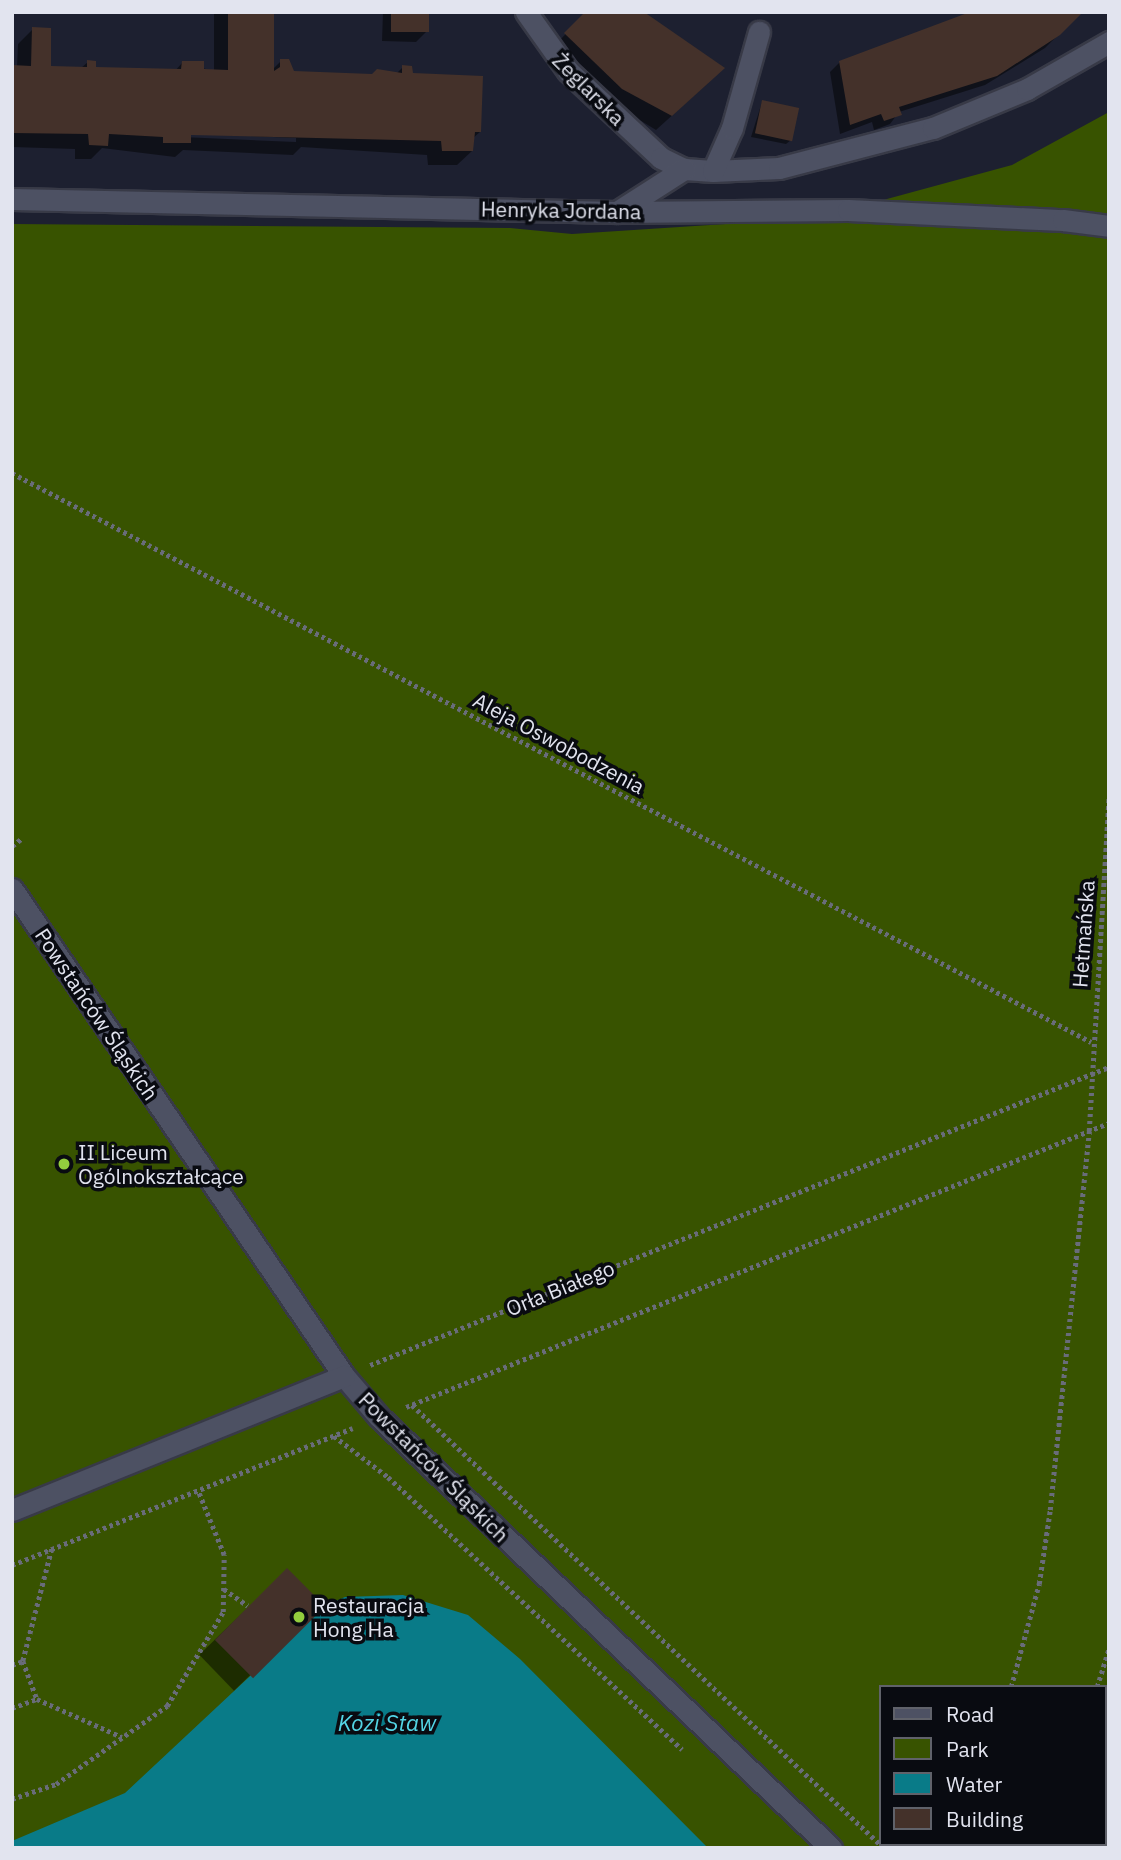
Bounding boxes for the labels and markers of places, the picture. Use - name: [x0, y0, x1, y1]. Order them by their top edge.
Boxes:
- place label: II Liceum Ogólnokształcące: [78, 1139, 244, 1189]
- marker: II Liceum Ogólnokształcące: [56, 1156, 72, 1172]
- place label: Restauracja Hong Ha: [313, 1592, 424, 1642]
- marker: Restauracja Hong Ha: [291, 1609, 307, 1625]

